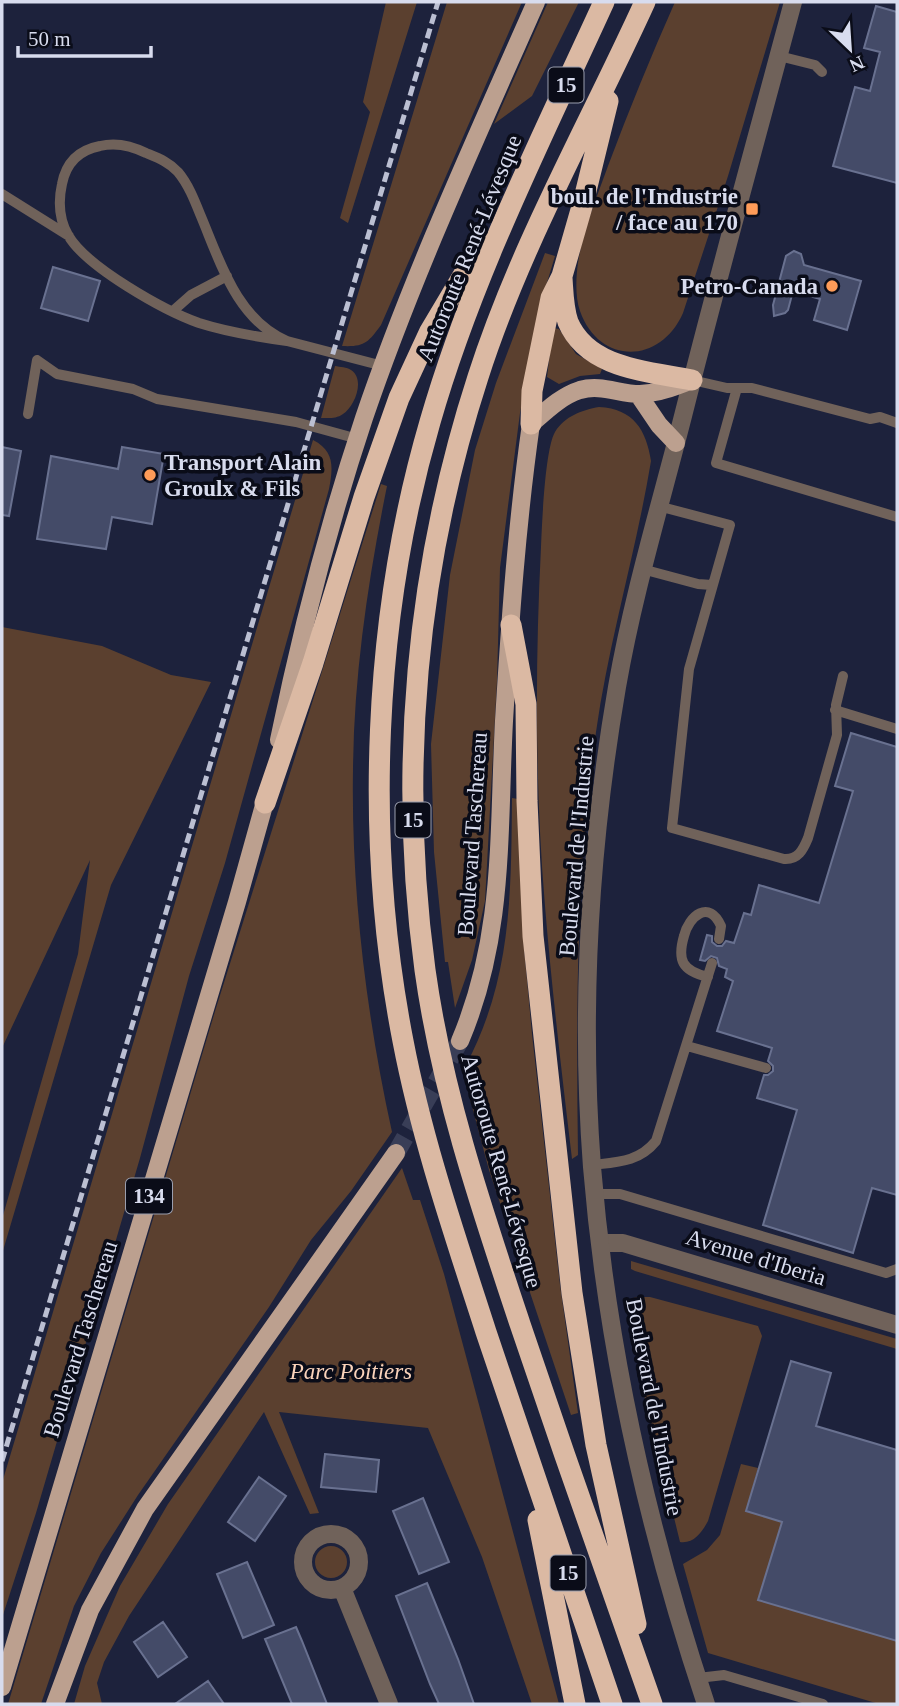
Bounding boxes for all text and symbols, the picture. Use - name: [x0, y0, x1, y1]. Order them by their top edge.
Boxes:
- scale bar: [18, 14, 150, 58]
- north arrow: [815, 14, 885, 84]
- text: 50 m: [28, 27, 71, 51]
- text: N: [846, 52, 868, 76]
- road number: 15: [548, 68, 584, 102]
- street label: Autoroute René-Lévesque: [413, 131, 526, 365]
- place label: boul. de l'Industrie / face au 170: [551, 184, 738, 235]
- marker: boul. de l'Industrie / face au 170: [744, 201, 760, 217]
- place label: Petro-Canada: [680, 274, 818, 299]
- marker: Petro-Canada: [824, 278, 840, 294]
- place label: Transport Alain Groulx & Fils: [164, 450, 322, 501]
- marker: Transport Alain Groulx & Fils: [142, 467, 158, 483]
- street label: Boulevard Taschereau: [453, 731, 492, 937]
- street label: Boulevard de l'Industrie: [554, 735, 599, 957]
- road number: 15: [396, 802, 430, 838]
- street label: Autoroute René-Lévesque: [456, 1051, 547, 1291]
- road number: 134: [126, 1178, 172, 1214]
- street label: Avenue d'Iberia: [683, 1224, 829, 1291]
- street label: Boulevard Taschereau: [39, 1237, 122, 1440]
- street label: Boulevard de l'Industrie: [621, 1296, 688, 1518]
- park label: Parc Poitiers: [289, 1359, 412, 1384]
- road number: 15: [550, 1556, 586, 1590]

